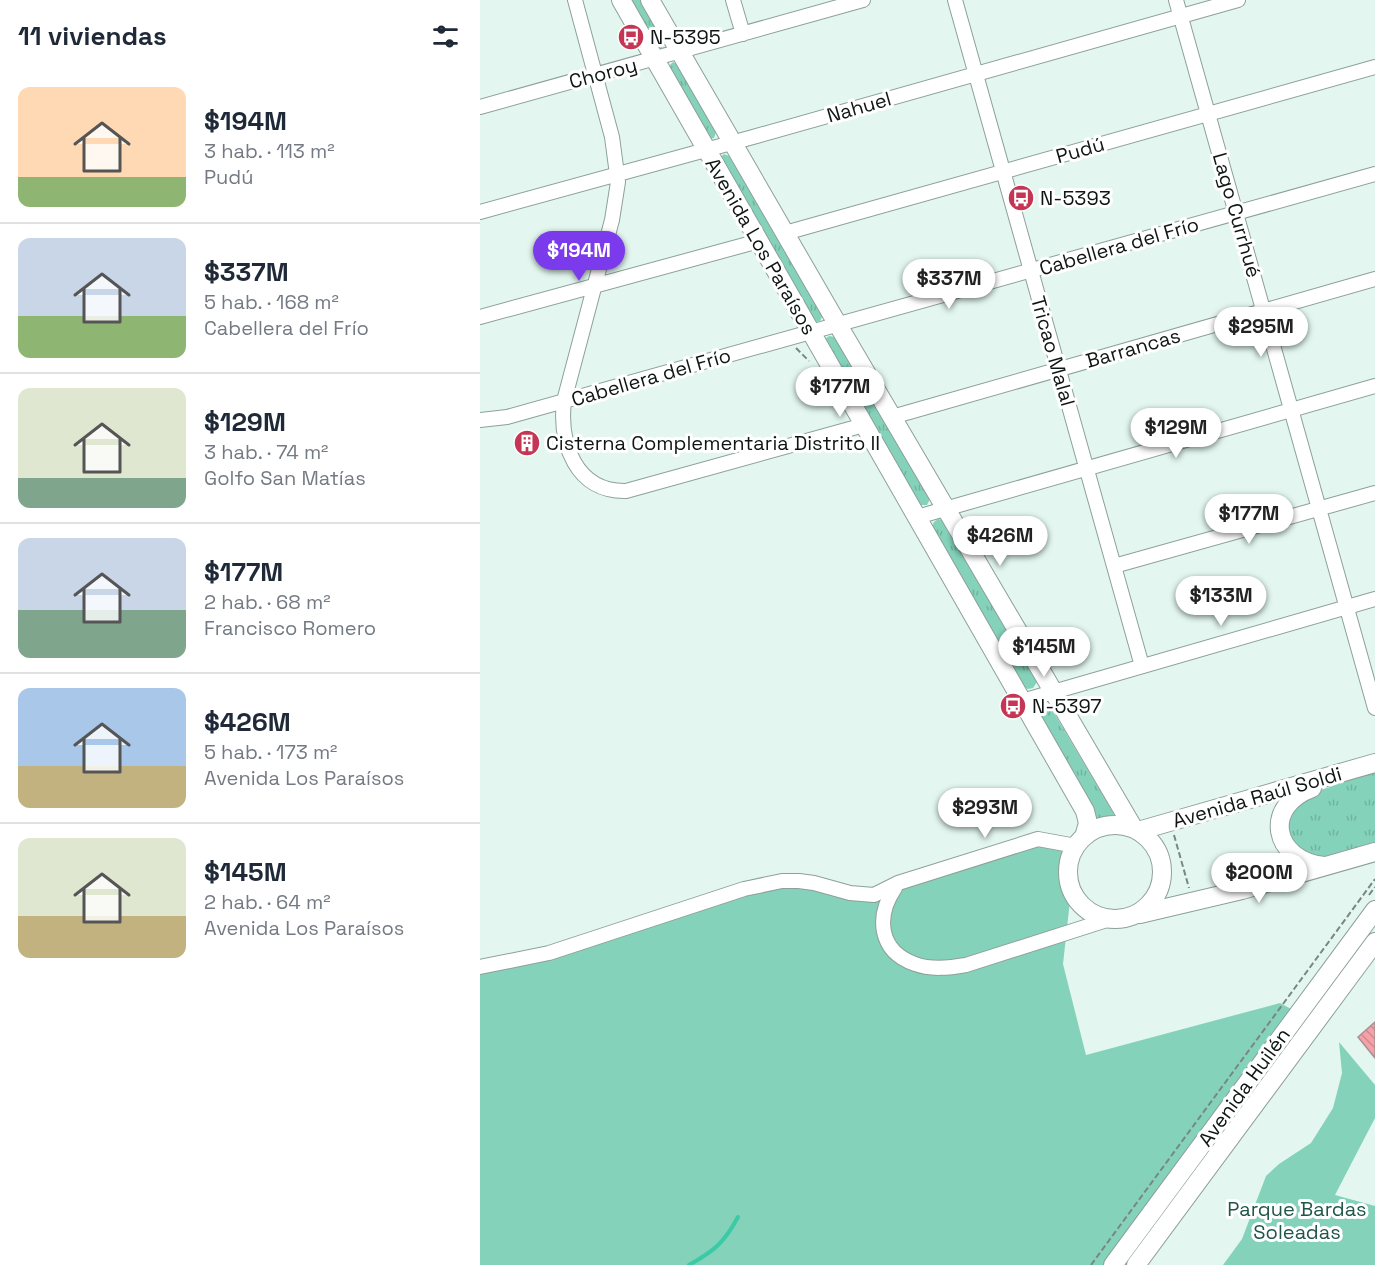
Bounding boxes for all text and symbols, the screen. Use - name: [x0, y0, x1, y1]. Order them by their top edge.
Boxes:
- text: 11 viviendas: [18, 19, 167, 53]
- icon: filters: [429, 20, 462, 53]
- bus stop icon: N-5395: [616, 22, 646, 52]
- place label: N-5395: [650, 24, 721, 50]
- street label: Choroy: [566, 51, 640, 95]
- street label: Nahuel: [824, 85, 894, 129]
- text: $194M: [204, 104, 287, 138]
- icon: home: [66, 111, 138, 183]
- street label: Pudú: [1053, 131, 1107, 169]
- text: 3 hab. · 113 m²: [204, 138, 335, 164]
- street label: Lago Currhué: [1207, 149, 1267, 281]
- street label: Avenida Los Paraísos: [700, 153, 822, 339]
- text: Pudú: [204, 164, 253, 190]
- bus stop icon: N-5393: [1006, 183, 1036, 213]
- place label: N-5393: [1040, 185, 1111, 211]
- street label: Cabellera del Frío: [1036, 211, 1202, 281]
- pin: $194M: [537, 231, 621, 282]
- text: $194M: [547, 237, 611, 263]
- text: $337M: [204, 255, 289, 289]
- pin: $337M: [907, 259, 991, 310]
- icon: home: [66, 262, 138, 334]
- text: $337M: [916, 265, 982, 291]
- text: 5 hab. · 168 m²: [204, 289, 339, 315]
- street label: Tricao Malal: [1025, 293, 1081, 409]
- pin: $295M: [1219, 307, 1303, 358]
- text: $295M: [1228, 313, 1294, 339]
- text: Cabellera del Frío: [204, 315, 369, 341]
- street label: Barrancas: [1083, 322, 1183, 374]
- street label: Cabellera del Frío: [568, 342, 734, 412]
- pin: $177M: [798, 367, 882, 418]
- text: $177M: [810, 373, 870, 399]
- text: $129M: [204, 405, 286, 439]
- pin: $129M: [1134, 408, 1218, 459]
- icon: home: [66, 412, 138, 484]
- text: $129M: [1145, 414, 1207, 440]
- building icon: Cisterna Complementaria Distrito II: [512, 428, 542, 458]
- place label: Cisterna Complementaria Distrito II: [546, 430, 880, 456]
- text: 3 hab. · 74 m²: [204, 439, 328, 465]
- text: Golfo San Matías: [204, 465, 366, 491]
- pin: $177M: [1207, 494, 1291, 545]
- text: $177M: [1219, 500, 1279, 526]
- pin: $426M: [958, 516, 1042, 567]
- text: $426M: [967, 522, 1033, 548]
- text: $177M: [204, 555, 283, 589]
- icon: home: [66, 562, 138, 634]
- pin: $133M: [1179, 576, 1263, 627]
- text: $133M: [1189, 582, 1253, 608]
- text: 2 hab. · 68 m²: [204, 589, 330, 615]
- text: Francisco Romero: [204, 615, 376, 641]
- pin: $145M: [1002, 627, 1086, 678]
- text: $145M: [1012, 633, 1076, 659]
- bus stop icon: N-5397: [998, 691, 1028, 721]
- place label: N-5397: [1032, 693, 1102, 719]
- text: $426M: [204, 705, 291, 739]
- icon: home: [66, 712, 138, 784]
- text: 5 hab. · 173 m²: [204, 739, 337, 765]
- street label: Avenida Raúl Soldi: [1170, 760, 1344, 834]
- text: Avenida Los Paraísos: [204, 765, 404, 791]
- pin: $293M: [943, 788, 1027, 839]
- text: $293M: [952, 794, 1018, 820]
- pin: $200M: [1217, 853, 1301, 904]
- text: $145M: [204, 855, 287, 889]
- text: $200M: [1225, 859, 1293, 885]
- icon: home: [66, 862, 138, 934]
- text: 2 hab. · 64 m²: [204, 889, 331, 915]
- text: Avenida Los Paraísos: [204, 915, 404, 941]
- street label: Avenida Huilén: [1192, 1023, 1296, 1151]
- park label: Parque Bardas Soleadas: [1227, 1196, 1367, 1245]

